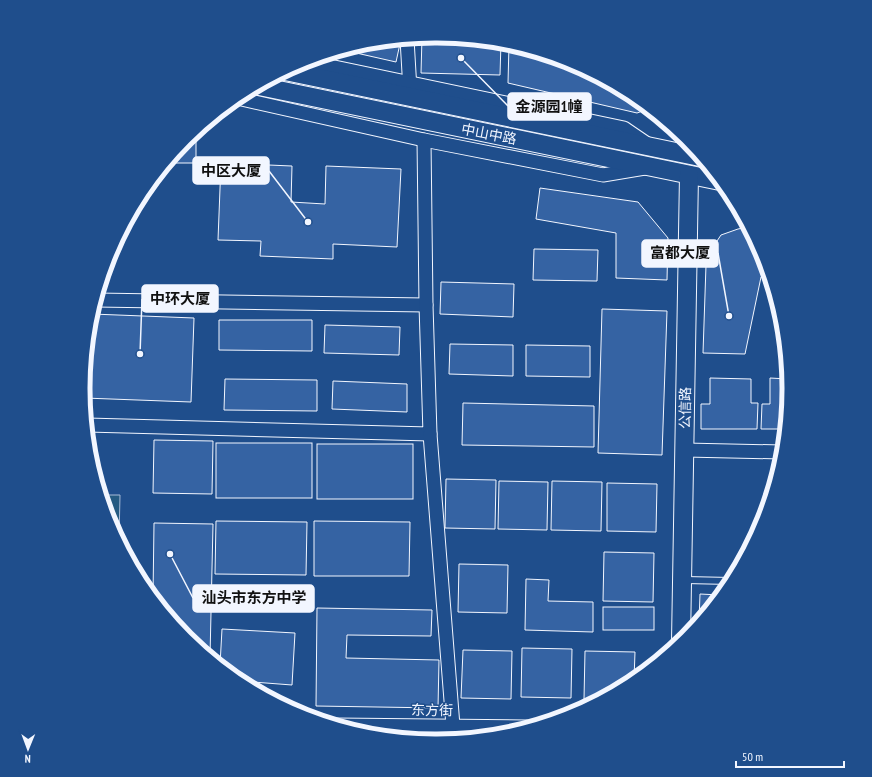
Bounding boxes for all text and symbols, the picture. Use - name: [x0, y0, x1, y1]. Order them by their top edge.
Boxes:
- callout: 金源园1幢: [508, 93, 591, 120]
- text: 金源园1幢: [515, 97, 583, 116]
- street label: 中山中路: [460, 120, 518, 148]
- callout: 中区大厦: [193, 157, 269, 184]
- text: 中区大厦: [201, 161, 261, 180]
- callout: 富都大厦: [642, 240, 718, 267]
- text: 富都大厦: [650, 243, 710, 262]
- callout: 中环大厦: [142, 285, 218, 312]
- text: 中环大厦: [150, 289, 210, 308]
- street label: 公信路: [676, 387, 694, 429]
- callout: 汕头市东方中学: [193, 585, 314, 612]
- text: 汕头市东方中学: [201, 588, 307, 607]
- street label: 东方街: [411, 701, 453, 719]
- north arrow: [8, 729, 48, 769]
- scale bar: [736, 743, 844, 769]
- text: 50 m: [742, 749, 763, 764]
- text: N: [25, 752, 31, 766]

